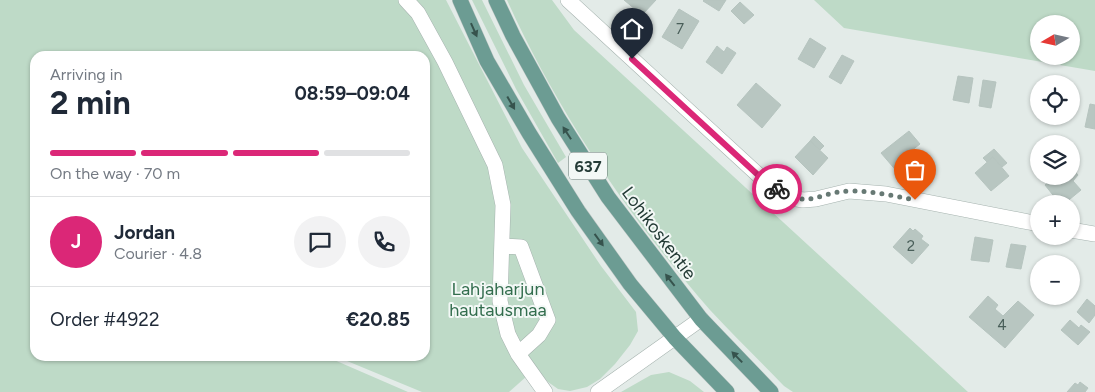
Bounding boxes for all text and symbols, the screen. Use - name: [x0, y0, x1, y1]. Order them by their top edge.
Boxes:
- pin: [611, 8, 653, 59]
- icon: home: [618, 15, 646, 43]
- north arrow: [1030, 15, 1080, 65]
- map controls: [1030, 15, 1080, 305]
- house number: 7: [676, 20, 684, 38]
- one-way arrow: [469, 23, 478, 38]
- text: Arriving in: [50, 65, 122, 84]
- button: locate: [1030, 75, 1080, 125]
- text: 08:59–09:04: [294, 82, 410, 105]
- text: 2 min: [50, 84, 131, 122]
- one-way arrow: [507, 97, 516, 110]
- one-way arrow: [562, 126, 572, 140]
- button: layers: [1030, 135, 1080, 185]
- pin: [894, 149, 936, 200]
- road number: 637: [569, 153, 607, 180]
- icon: bag: [901, 156, 929, 184]
- text: On the way · 70 m: [50, 164, 180, 183]
- courier: [752, 164, 802, 214]
- icon: bike: [763, 175, 791, 203]
- street label: Lohikoskentie: [617, 182, 701, 284]
- button: +: [1030, 195, 1080, 245]
- button: chat: [294, 216, 346, 268]
- button: phone: [358, 216, 410, 268]
- text: Jordan: [114, 221, 175, 244]
- text: J: [71, 230, 81, 253]
- one-way arrow: [593, 233, 604, 246]
- house number: 2: [907, 237, 915, 255]
- text: Courier · 4.8: [114, 244, 202, 263]
- button: −: [1030, 255, 1080, 305]
- one-way arrow: [665, 274, 676, 287]
- park label: Lahjaharjun hautausmaa: [449, 278, 547, 321]
- text: Order #4922: [50, 308, 160, 331]
- text: €20.85: [346, 308, 410, 331]
- house number: 4: [997, 316, 1007, 334]
- one-way arrow: [731, 351, 743, 363]

